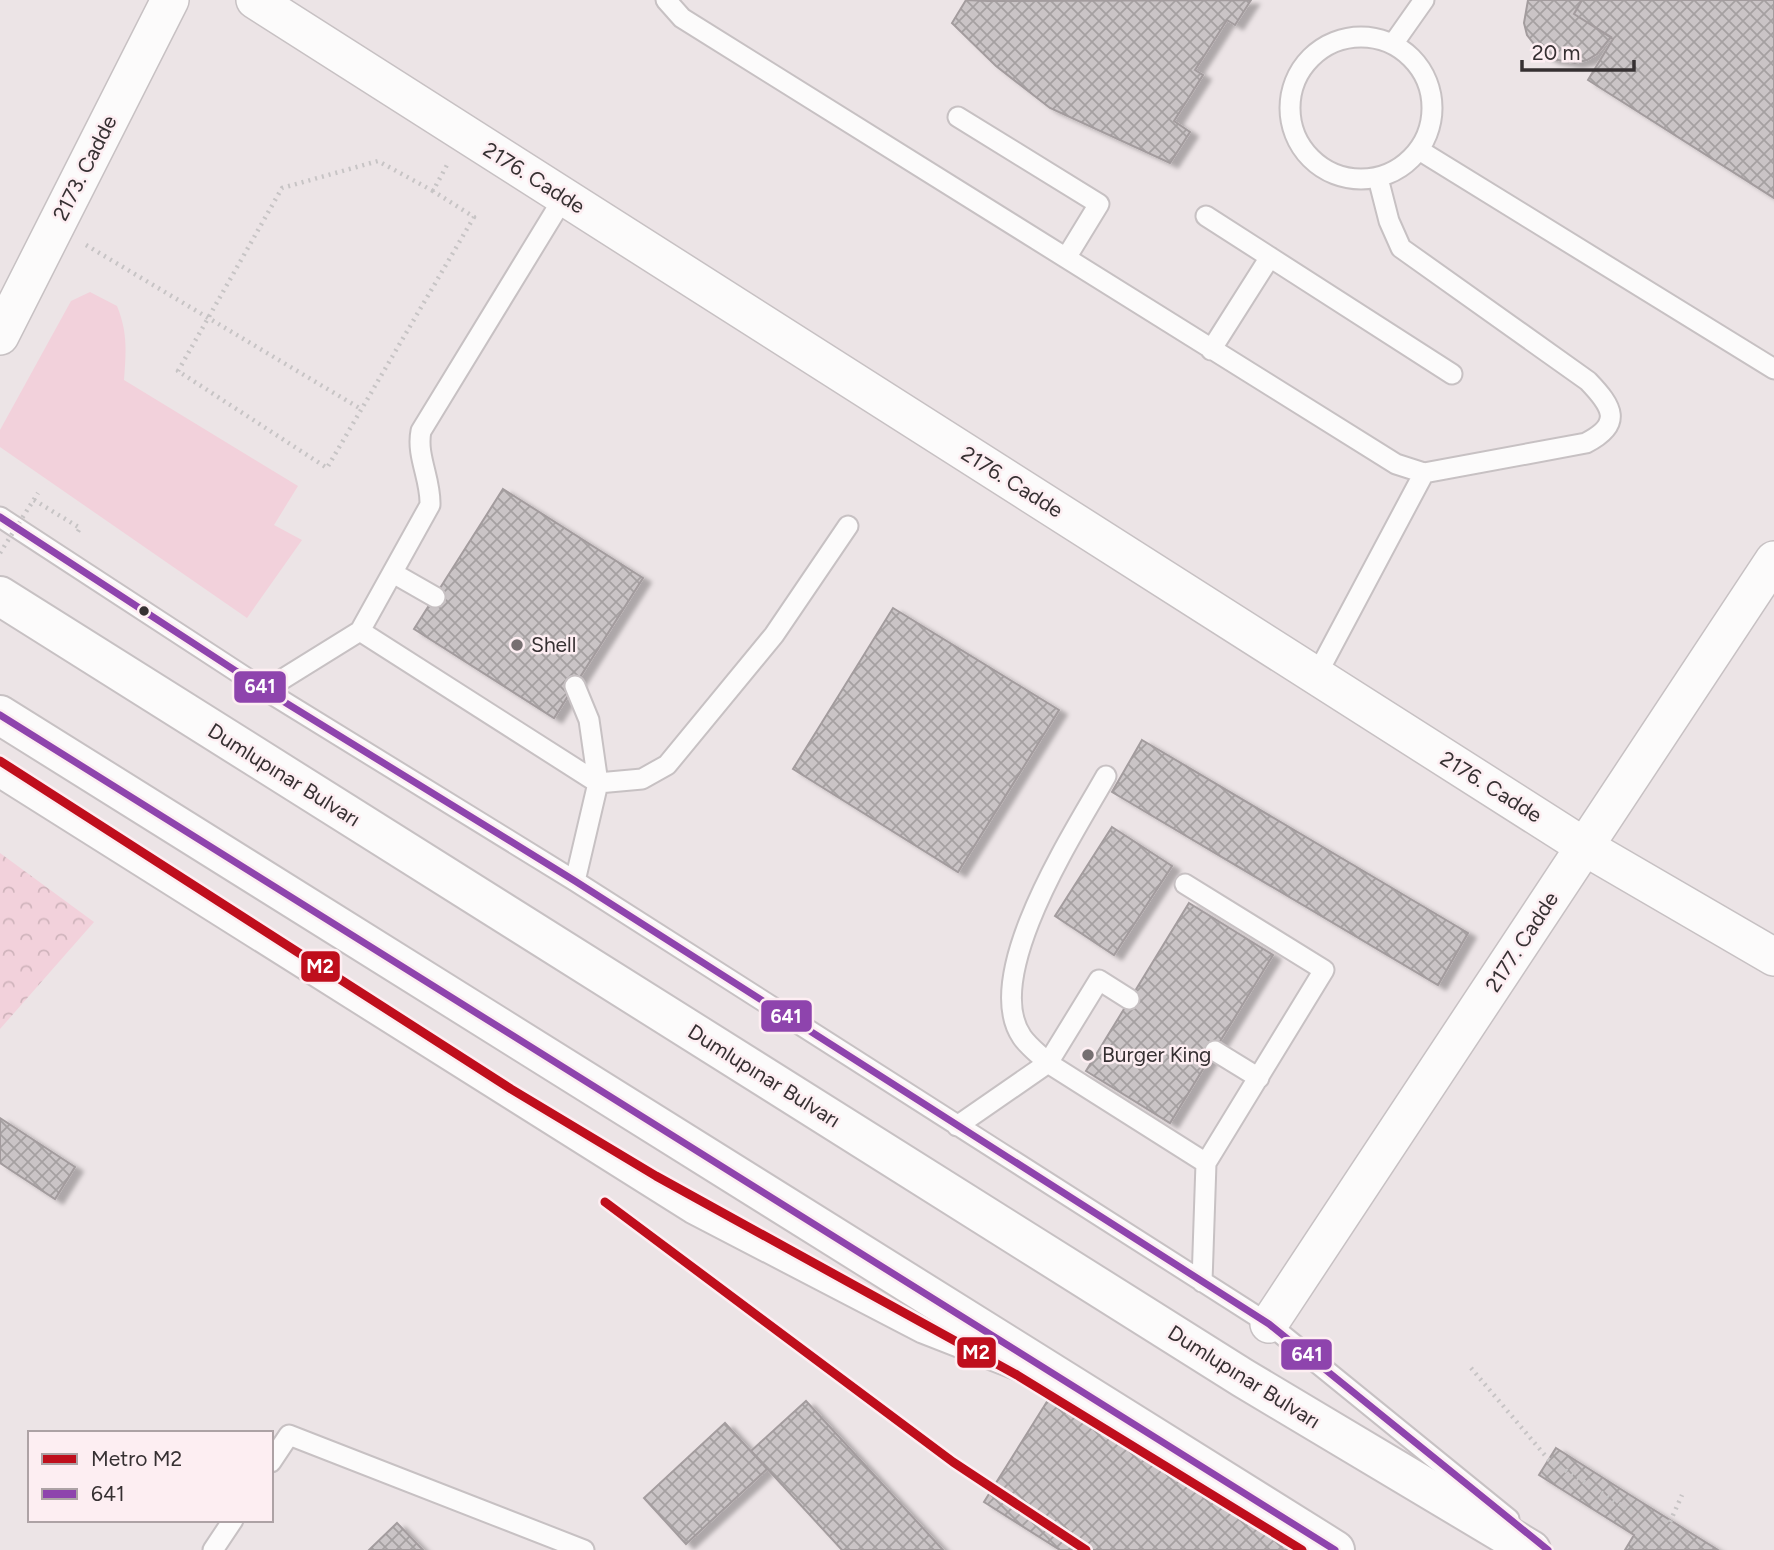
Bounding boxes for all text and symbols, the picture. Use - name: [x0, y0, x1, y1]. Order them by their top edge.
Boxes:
- scale bar: [1522, 28, 1634, 72]
- text: 20 m: [1532, 40, 1580, 65]
- street label: 2173. Cadde: [47, 111, 122, 225]
- street label: 2176. Cadde: [479, 136, 590, 219]
- street label: 2176. Cadde: [957, 440, 1068, 523]
- unlabelled marker: [137, 604, 151, 618]
- place label: Shell: [531, 632, 576, 657]
- marker: Shell: [509, 637, 525, 653]
- line badge: 641: [233, 670, 287, 704]
- text: 641: [244, 675, 276, 698]
- street label: Dumlupınar Bulvarı: [203, 718, 365, 832]
- street label: 2176. Cadde: [1436, 745, 1547, 828]
- street label: 2177. Cadde: [1480, 887, 1563, 997]
- line badge: M2: [300, 950, 341, 983]
- text: M2: [306, 955, 334, 978]
- line badge: 641: [760, 999, 813, 1033]
- text: 641: [770, 1005, 802, 1028]
- street label: Dumlupınar Bulvarı: [683, 1019, 845, 1133]
- place label: Burger King: [1102, 1042, 1211, 1067]
- marker: Burger King: [1080, 1047, 1096, 1063]
- street label: Dumlupınar Bulvarı: [1163, 1320, 1325, 1434]
- line badge: M2: [956, 1336, 997, 1369]
- line badge: 641: [1280, 1338, 1333, 1371]
- text: M2: [962, 1341, 990, 1364]
- text: 641: [1291, 1343, 1323, 1366]
- legend: [28, 1431, 273, 1522]
- text: Metro M2: [91, 1446, 182, 1471]
- text: 641: [91, 1481, 125, 1506]

